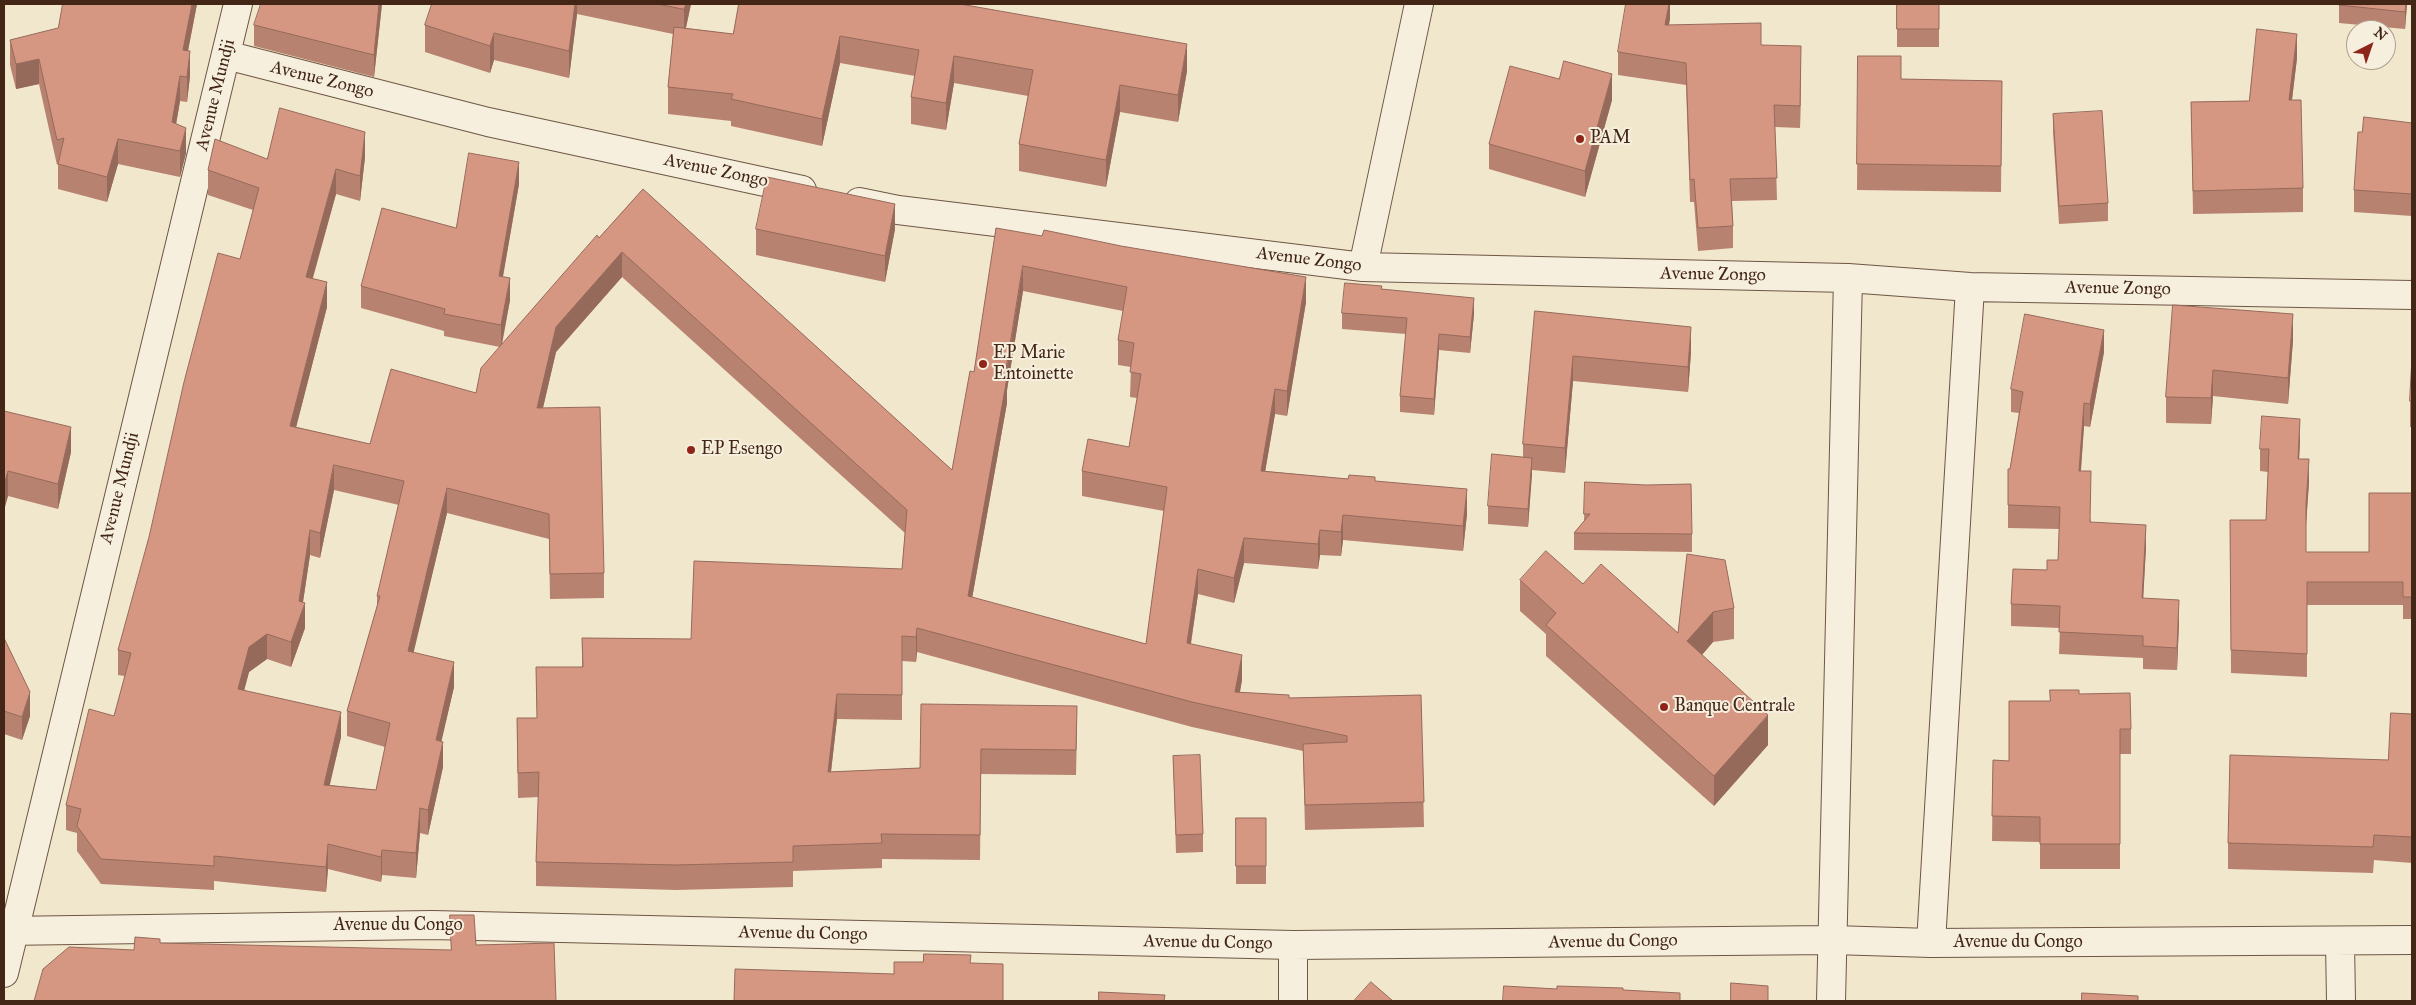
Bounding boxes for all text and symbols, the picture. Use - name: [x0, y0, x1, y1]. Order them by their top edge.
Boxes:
- north arrow: [2346, 20, 2396, 70]
- text: N: [2370, 24, 2391, 44]
- street label: Avenue Mundji: [192, 37, 240, 153]
- street label: Avenue Zongo: [268, 57, 376, 103]
- place label: PAM: [1590, 128, 1631, 150]
- marker: PAM: [1574, 133, 1586, 145]
- street label: Avenue Zongo: [662, 149, 770, 193]
- street label: Avenue Zongo: [1255, 243, 1363, 277]
- street label: Avenue Zongo: [1660, 263, 1766, 287]
- street label: Avenue Zongo: [2065, 277, 2171, 301]
- place label: EP Marie Entoinette: [993, 343, 1074, 386]
- marker: EP Marie Entoinette: [977, 358, 989, 370]
- street label: Avenue Mundji: [96, 430, 144, 546]
- place label: EP Esengo: [701, 439, 782, 461]
- marker: EP Esengo: [685, 444, 697, 456]
- place label: Banque Centrale: [1674, 696, 1795, 718]
- marker: Banque Centrale: [1658, 701, 1670, 713]
- street label: Avenue du Congo: [333, 915, 463, 937]
- street label: Avenue du Congo: [738, 922, 868, 946]
- street label: Avenue du Congo: [1548, 930, 1678, 954]
- street label: Avenue du Congo: [1143, 931, 1273, 955]
- street label: Avenue du Congo: [1953, 932, 2083, 954]

